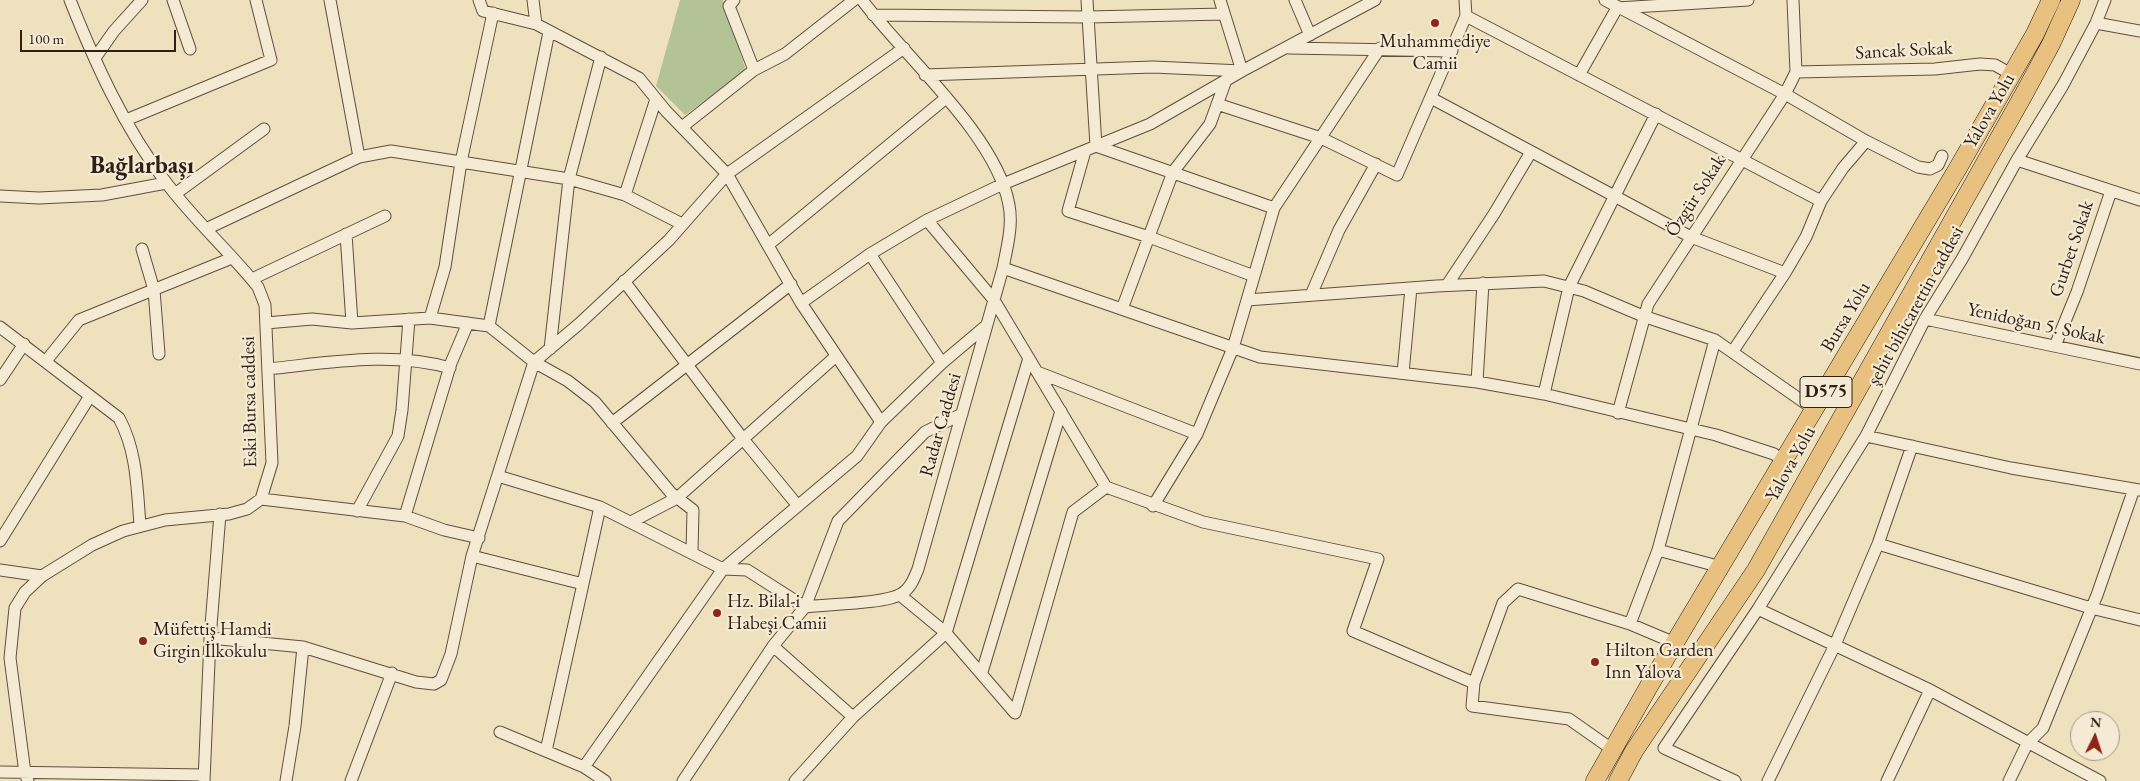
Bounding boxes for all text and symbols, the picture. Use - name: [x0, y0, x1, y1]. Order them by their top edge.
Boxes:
- marker: Muhammediye Camii: [1429, 17, 1441, 29]
- scale bar: [22, 20, 179, 52]
- text: 100 m: [28, 29, 64, 48]
- place label: Muhammediye Camii: [1380, 31, 1490, 75]
- street label: Sancak Sokak: [1855, 37, 1953, 65]
- street label: Yalova Yolu: [1959, 70, 2021, 152]
- street label: Özgür Sokak: [1661, 151, 1731, 241]
- district label: Bağlarbaşı: [90, 152, 194, 180]
- street label: Gurbet Sokak: [2045, 198, 2099, 300]
- street label: şehit bihicarettin caddesi: [1863, 223, 1969, 389]
- street label: Bursa Yolu: [1816, 278, 1876, 356]
- street label: Yenidoğan 5. Sokak: [1965, 298, 2107, 350]
- street label: Eski Bursa caddesi: [237, 336, 263, 468]
- street label: Radar Caddesi: [915, 370, 967, 480]
- road number: D575: [1800, 377, 1852, 408]
- street label: Yalova Yolu: [1761, 422, 1821, 506]
- place label: Hz. Bilal-i Habeşi Camii: [727, 591, 827, 635]
- marker: Hz. Bilal-i Habeşi Camii: [711, 607, 723, 619]
- place label: Müfettiş Hamdi Girgin İlkokulu: [153, 619, 272, 663]
- marker: Müfettiş Hamdi Girgin İlkokulu: [137, 635, 149, 647]
- place label: Hilton Garden Inn Yalova: [1605, 640, 1714, 684]
- marker: Hilton Garden Inn Yalova: [1589, 656, 1601, 668]
- north arrow: [2070, 711, 2120, 761]
- text: N: [2090, 713, 2102, 731]

